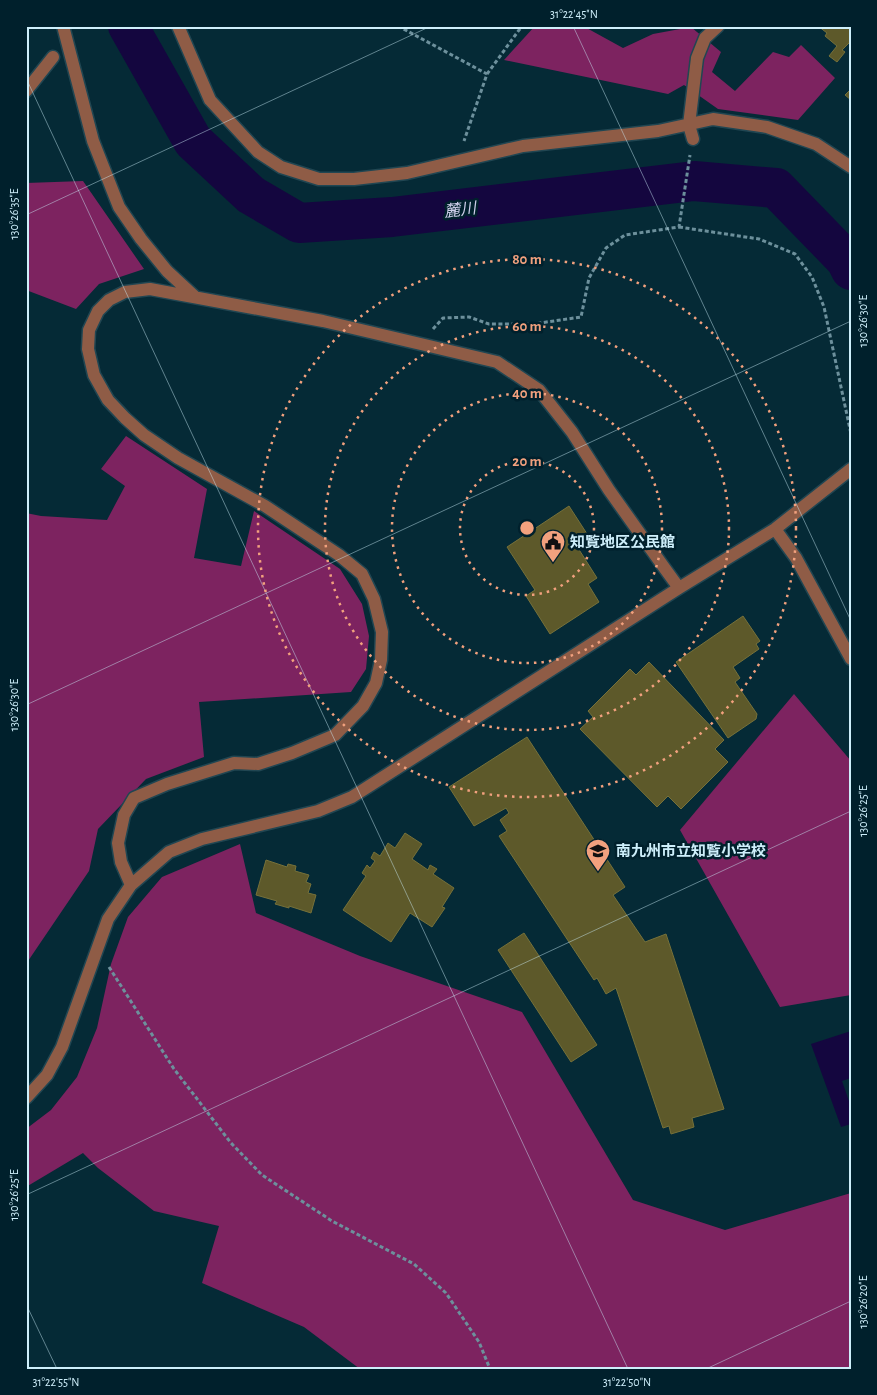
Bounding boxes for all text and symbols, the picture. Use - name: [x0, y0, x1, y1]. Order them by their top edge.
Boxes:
- text: 31°22'45"N: [550, 8, 598, 20]
- text: 130°26'35"E: [8, 188, 20, 240]
- water label: 麓川: [443, 199, 479, 220]
- text: 80 m: [512, 252, 542, 267]
- text: 130°26'30"E: [857, 295, 869, 347]
- text: 60 m: [512, 319, 542, 334]
- text: 40 m: [512, 386, 542, 401]
- text: 20 m: [512, 454, 542, 469]
- centre of rings: [518, 519, 536, 537]
- public building icon: 知覧地区公民館: [540, 529, 566, 563]
- place label: 知覧地区公民館: [570, 534, 675, 550]
- text: 130°26'30"E: [8, 679, 20, 731]
- text: 130°26'25"E: [857, 785, 869, 837]
- school or university icon: 南九州市立知覧小学校: [585, 838, 611, 872]
- place label: 南九州市立知覧小学校: [616, 842, 766, 859]
- text: 130°26'25"E: [8, 1169, 20, 1221]
- text: 130°26'20"E: [857, 1275, 869, 1328]
- text: 31°22'55"N: [32, 1376, 80, 1388]
- text: 31°22'50"N: [603, 1376, 651, 1388]

